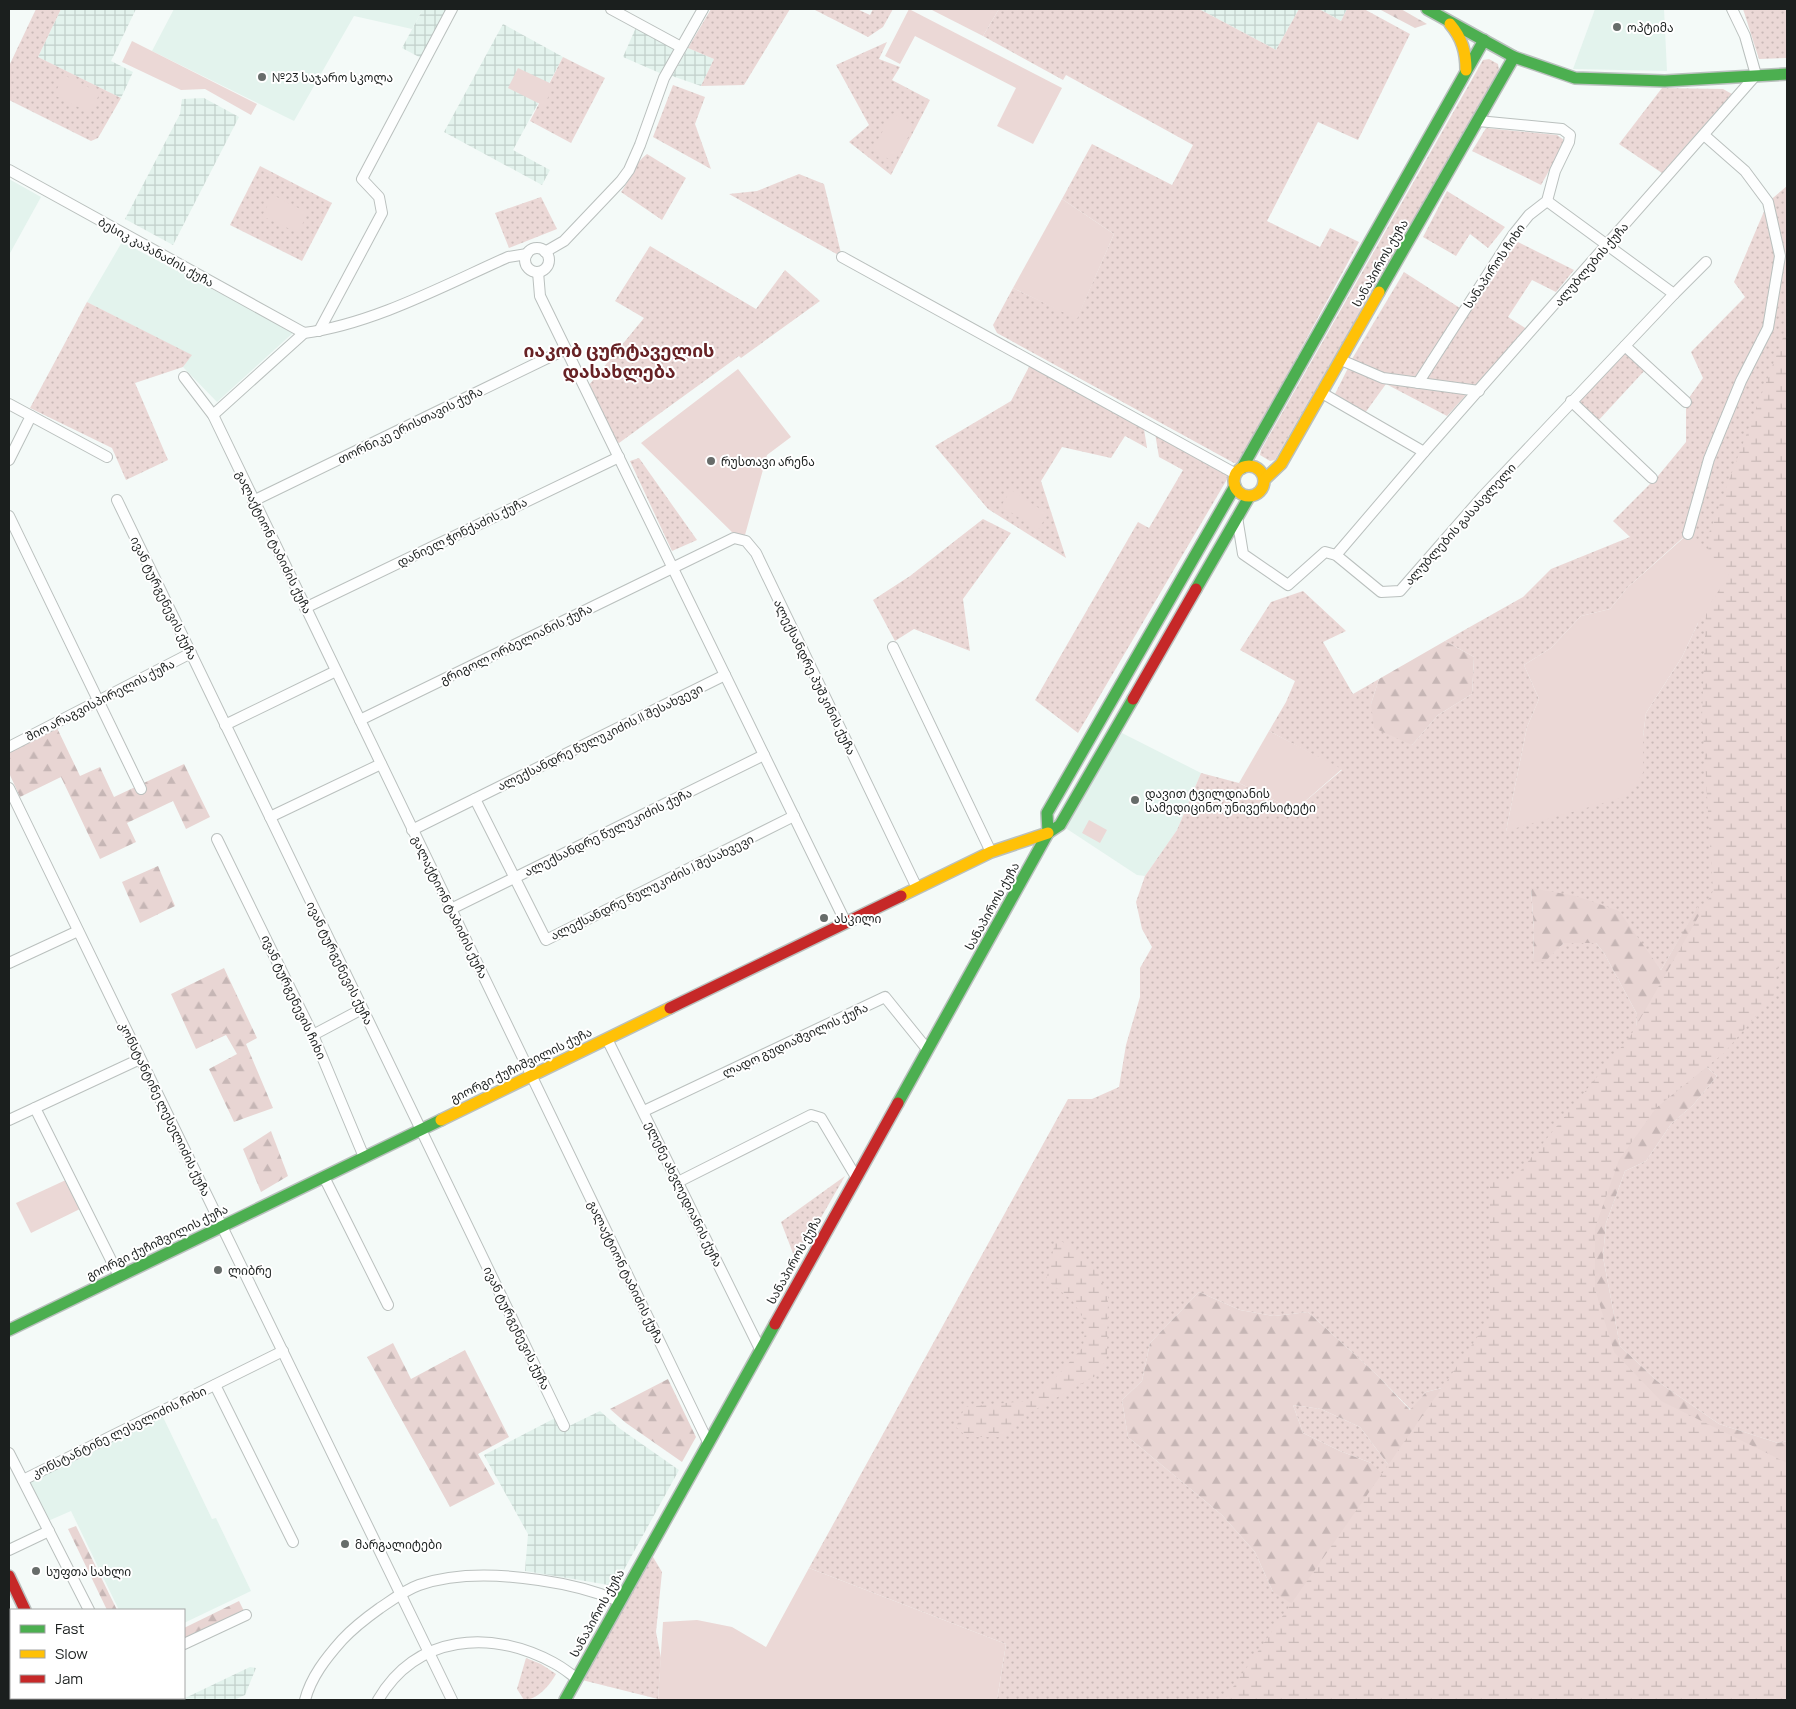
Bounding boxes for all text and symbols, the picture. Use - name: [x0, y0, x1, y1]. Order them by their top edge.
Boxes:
- place label: ოპტიმა: [1627, 19, 1674, 36]
- marker: ოპტიმა: [1611, 21, 1623, 33]
- place label: №23 საჯარო სკოლა: [272, 69, 393, 86]
- marker: №23 საჯარო სკოლა: [256, 71, 268, 83]
- street label: ბესიკ კაპანაძის ქუჩა: [95, 213, 217, 291]
- street label: სანაპიროს ქუჩა: [1348, 216, 1412, 310]
- street label: ალუბლების ქუჩა: [1550, 218, 1632, 310]
- street label: სანაპიროს ჩიხი: [1459, 220, 1529, 312]
- district label: იაკობ ცურტაველის დასახლება: [524, 338, 714, 383]
- street label: თორნიკე ერისთავის ქუჩა: [335, 382, 485, 468]
- place label: რუსთავი არენა: [721, 453, 815, 470]
- marker: რუსთავი არენა: [705, 455, 717, 467]
- street label: ალუბლების გასასვლელი: [1400, 459, 1520, 589]
- street label: გალაქტიონ ტაბიძის ქუჩა: [232, 468, 316, 616]
- street label: დანიელ ჭონქაძის ქუჩა: [394, 493, 530, 571]
- street label: ივან ტურგენევის ქუჩა: [127, 533, 201, 663]
- street label: ალექსანდრე პუშკინის ქუჩა: [770, 596, 860, 758]
- street label: გრიგოლ ორბელიანის ქუჩა: [437, 600, 595, 688]
- street label: შიო არაგვისპირელის ქუჩა: [23, 655, 177, 745]
- street label: ალექსანდრე წულუკიძის II შესახვევი: [494, 680, 706, 794]
- street label: ალექსანდრე წულუკიძის ქუჩა: [521, 784, 695, 880]
- place label: დავით ტვილდიანის სამედიცინო უნივერსიტეტი: [1145, 785, 1316, 816]
- marker: დავით ტვილდიანის სამედიცინო უნივერსიტეტი: [1129, 794, 1141, 806]
- street label: ალექსანდრე წულუკიძის I შესახვევი: [547, 830, 757, 944]
- street label: გალაქტიონ ტაბიძის ქუჩა: [408, 833, 492, 981]
- street label: სანაპიროს ქუჩა: [961, 859, 1023, 953]
- street label: ივან ტურგენევის ქუჩა: [303, 898, 377, 1028]
- place label: ასკილი: [834, 910, 882, 927]
- marker: ასკილი: [818, 912, 830, 924]
- street label: ივან ტურგენევის ჩიხი: [258, 932, 330, 1062]
- street label: ლადო გუდიაშვილის ქუჩა: [719, 999, 871, 1081]
- street label: კონსტანტინე ლესელიძის ქუჩა: [115, 1019, 215, 1199]
- street label: გიორგი ქუჩიშვილის ქუჩა: [447, 1023, 595, 1107]
- street label: ელენე ახვლედიანის ქუჩა: [641, 1118, 727, 1270]
- street label: გალაქტიონ ტაბიძის ქუჩა: [584, 1198, 668, 1346]
- street label: გიორგი ქუჩიშვილის ქუჩა: [83, 1200, 231, 1284]
- street label: სანაპიროს ქუჩა: [763, 1213, 825, 1307]
- place label: ლიბრე: [228, 1262, 272, 1279]
- street label: ივან ტურგენევის ქუჩა: [480, 1263, 554, 1393]
- marker: ლიბრე: [212, 1264, 224, 1276]
- street label: კონსტანტინე ლესელიძის ჩიხი: [29, 1382, 209, 1482]
- place label: მარგალიტები: [355, 1536, 442, 1553]
- marker: მარგალიტები: [339, 1538, 351, 1550]
- place label: სუფთა სახლი: [46, 1563, 131, 1580]
- marker: სუფთა სახლი: [30, 1565, 42, 1577]
- street label: სანაპიროს ქუჩა: [566, 1566, 628, 1660]
- legend: [10, 1609, 185, 1699]
- text: Fast: [55, 1618, 84, 1639]
- text: Slow: [55, 1643, 88, 1664]
- text: Jam: [55, 1668, 83, 1689]

